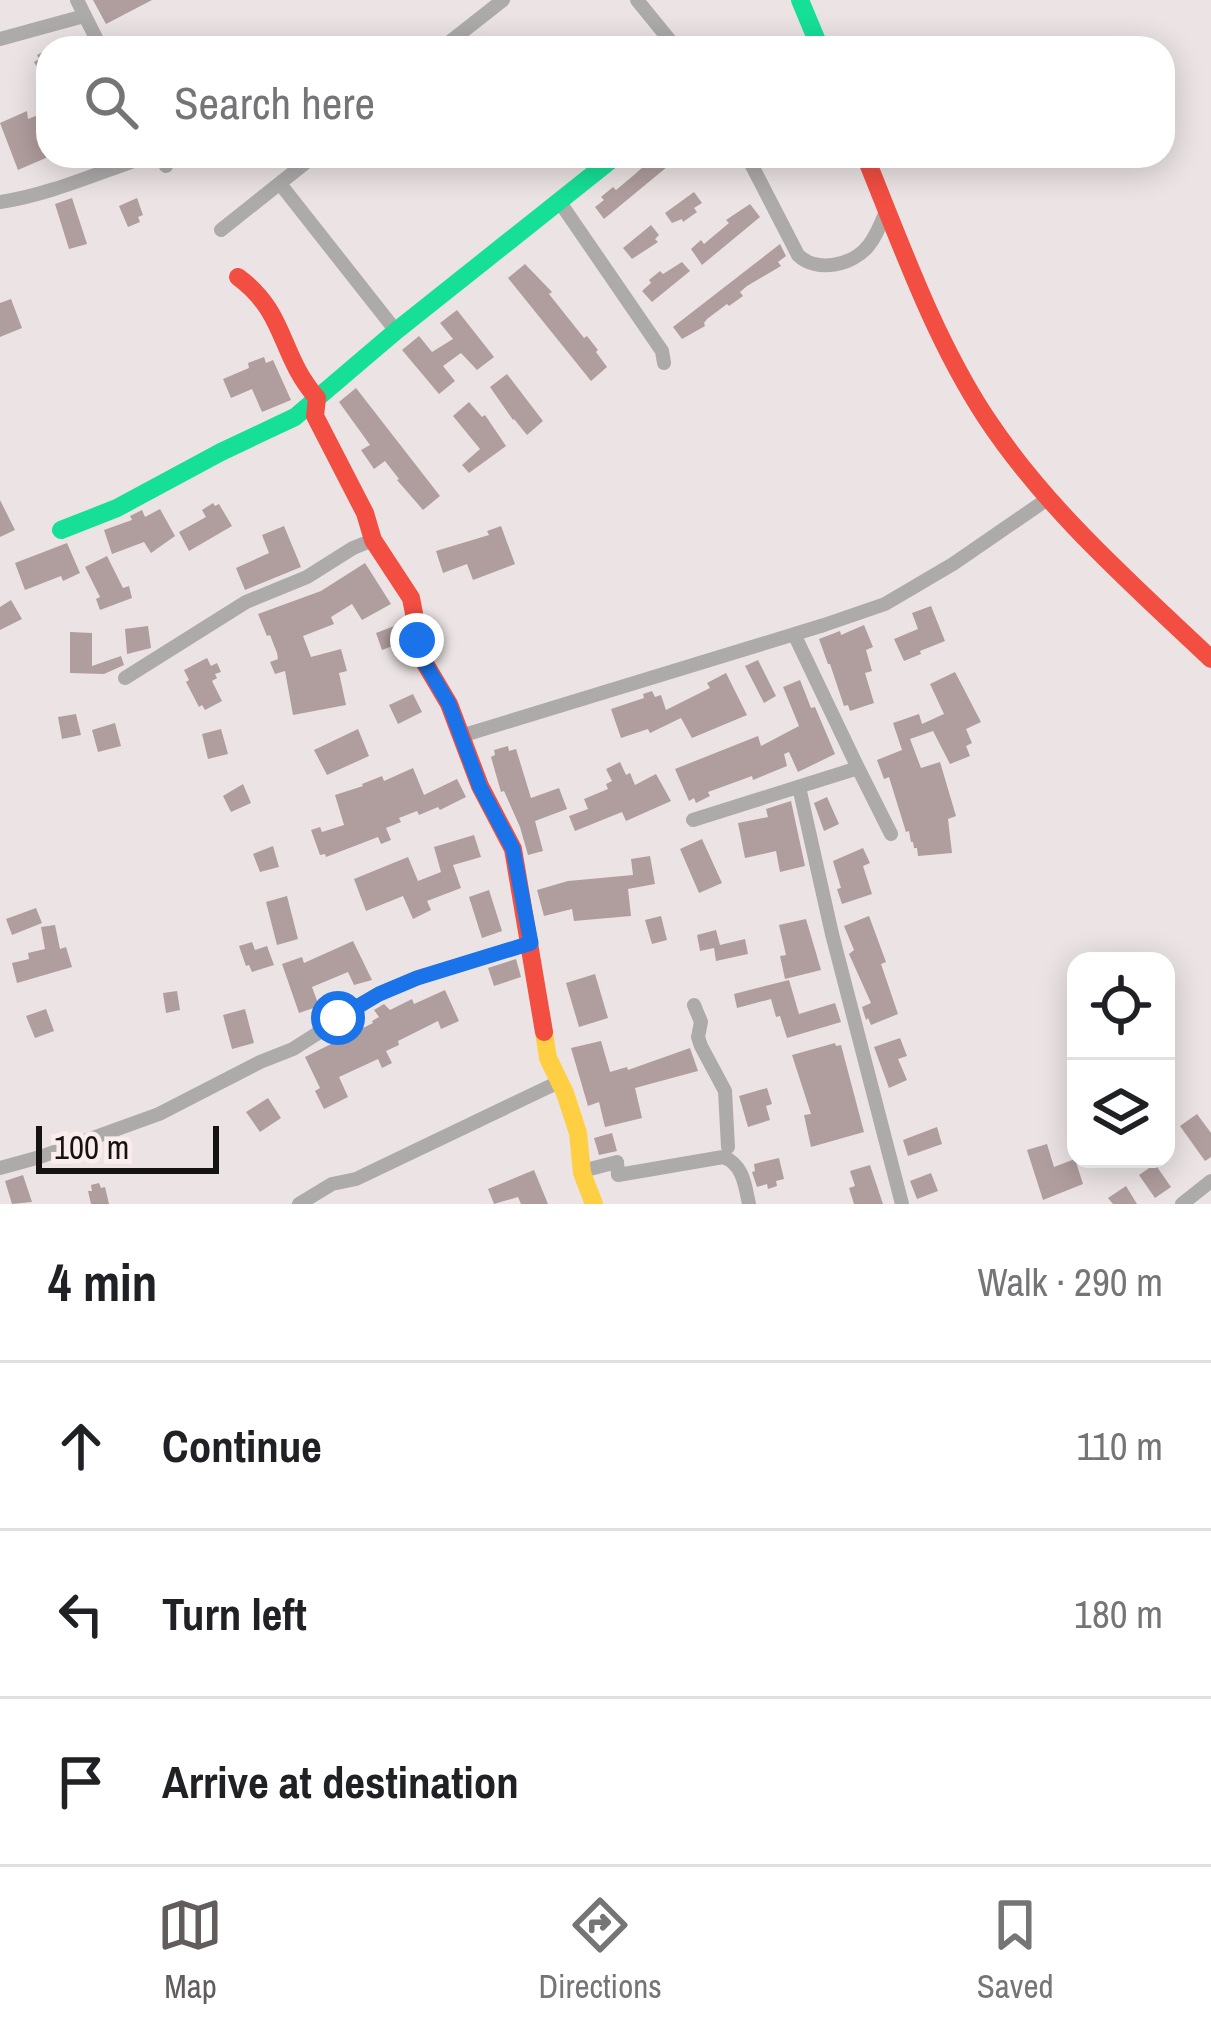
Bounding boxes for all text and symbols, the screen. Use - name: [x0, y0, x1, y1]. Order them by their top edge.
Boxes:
- search box: [36, 36, 1175, 168]
- icon: search: [78, 69, 144, 135]
- text: Search here: [174, 72, 375, 133]
- route end: [390, 613, 444, 667]
- map controls: [1067, 952, 1175, 1168]
- button: locate: [1067, 952, 1175, 1060]
- route start: [311, 991, 365, 1045]
- button: layers: [1067, 1060, 1175, 1168]
- scale bar: [36, 1120, 219, 1173]
- text: 100 m: [54, 1125, 129, 1169]
- text: 4 min: [48, 1248, 157, 1317]
- text: Walk · 290 m: [978, 1256, 1163, 1308]
- icon: ahead: [48, 1413, 114, 1479]
- text: Continue: [162, 1415, 322, 1476]
- text: 110 m: [1076, 1420, 1163, 1472]
- icon: left: [48, 1581, 114, 1647]
- text: Turn left: [162, 1583, 307, 1644]
- text: 180 m: [1074, 1588, 1163, 1640]
- icon: arrive: [48, 1749, 114, 1815]
- text: Arrive at destination: [162, 1751, 519, 1812]
- tab: Map: [157, 1892, 223, 2008]
- tab: Directions: [538, 1892, 662, 2008]
- tab: Saved: [977, 1892, 1053, 2008]

